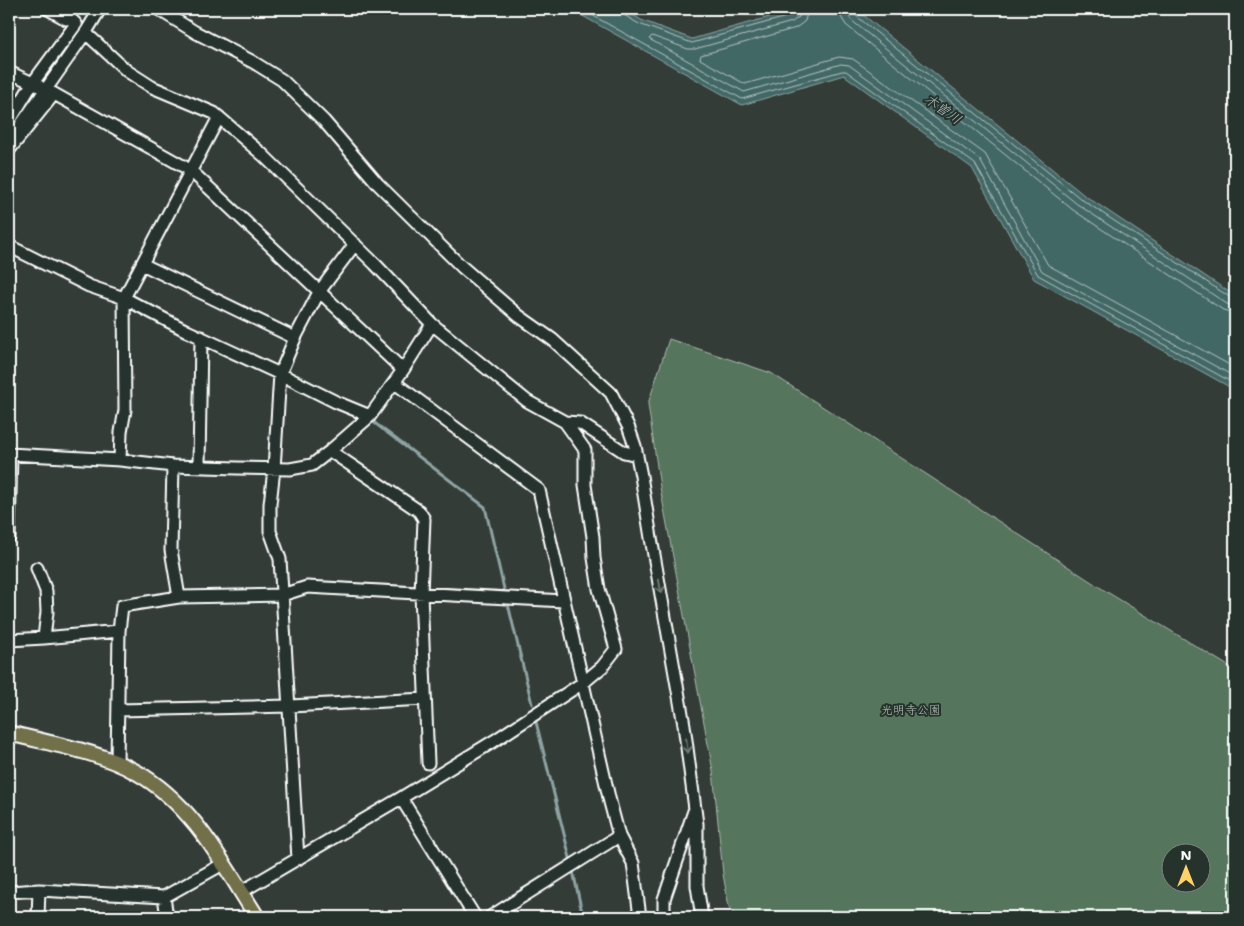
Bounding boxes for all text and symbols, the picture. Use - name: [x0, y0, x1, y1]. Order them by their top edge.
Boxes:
- water label: 木曽川: [921, 90, 965, 128]
- one-way arrow: [655, 578, 665, 594]
- park label: 光明寺公園: [881, 702, 941, 718]
- one-way arrow: [682, 738, 692, 754]
- north arrow: [1162, 844, 1212, 894]
- text: N: [1180, 846, 1192, 864]

